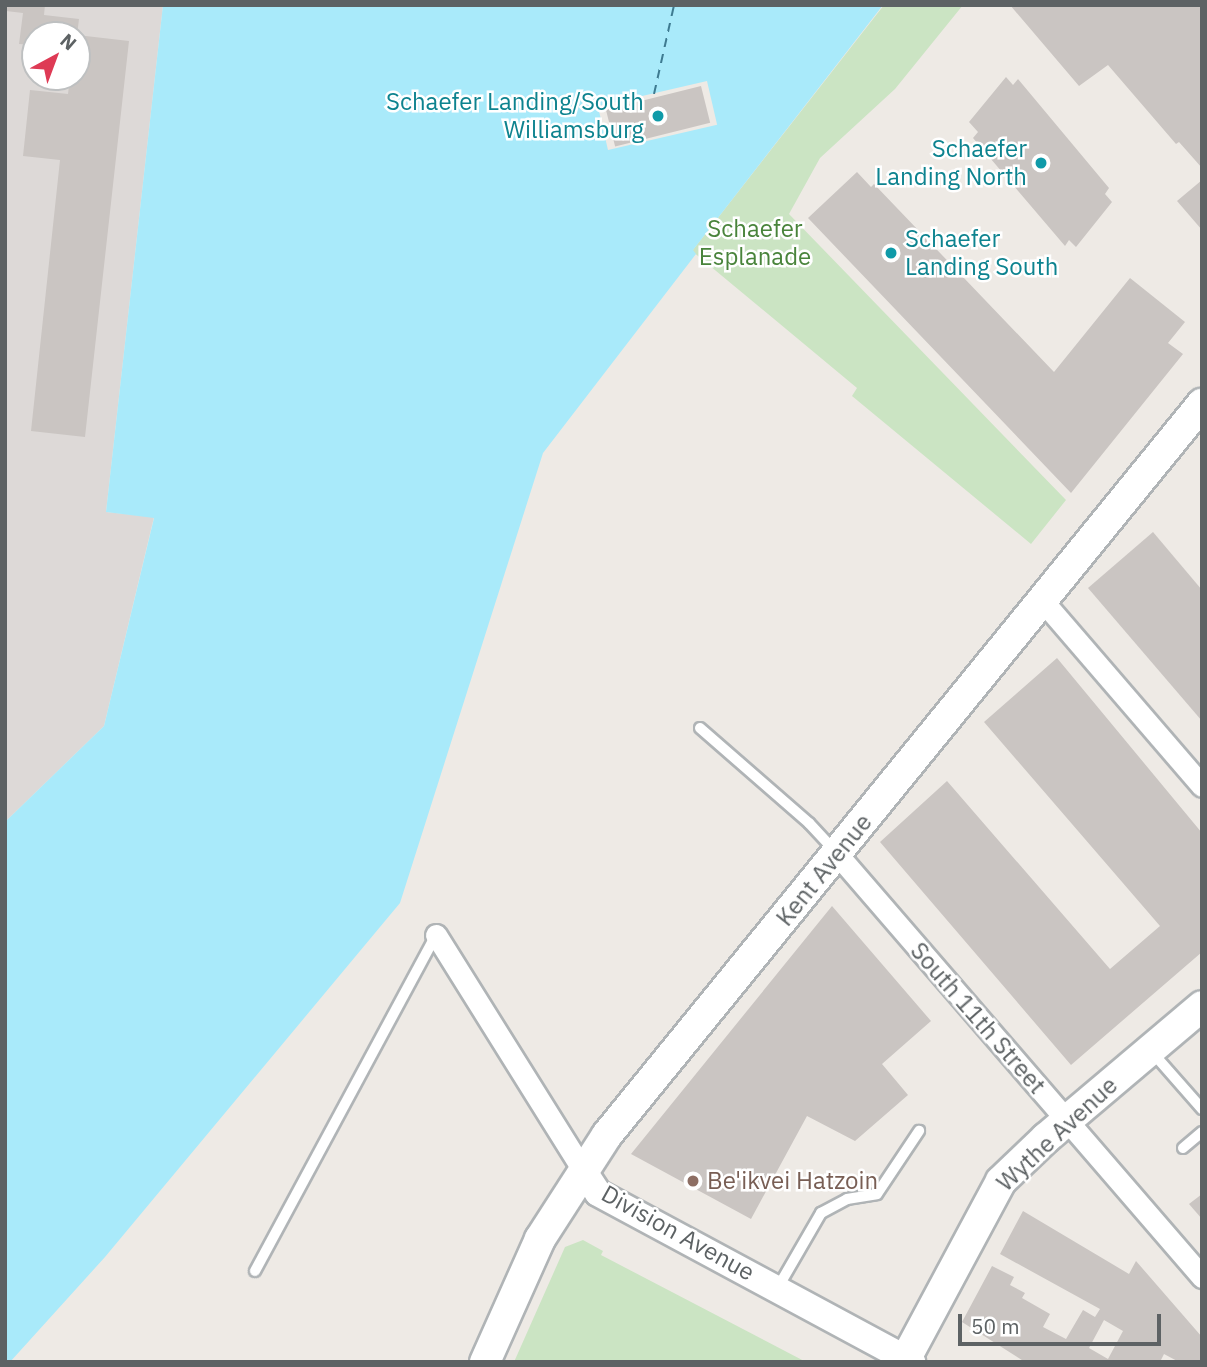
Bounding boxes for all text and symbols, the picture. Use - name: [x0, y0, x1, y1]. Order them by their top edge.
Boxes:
- north arrow: [21, 21, 91, 91]
- text: N: [55, 28, 82, 55]
- place label: Schaefer Landing/South Williamsburg: [386, 88, 644, 144]
- marker: Schaefer Landing/South Williamsburg: [650, 108, 666, 124]
- place label: Schaefer Landing North: [875, 135, 1027, 191]
- marker: Schaefer Landing North: [1033, 155, 1049, 171]
- park label: Schaefer Esplanade: [699, 215, 811, 271]
- place label: Schaefer Landing South: [905, 225, 1058, 281]
- marker: Schaefer Landing South: [883, 245, 899, 261]
- street label: Kent Avenue: [770, 808, 878, 932]
- street label: South 11th Street: [904, 936, 1052, 1100]
- street label: Wythe Avenue: [991, 1071, 1123, 1197]
- place label: Be'ikvei Hatzoin: [707, 1167, 878, 1195]
- marker: Be'ikvei Hatzoin: [685, 1173, 701, 1189]
- street label: Division Avenue: [596, 1179, 760, 1287]
- scale bar: [962, 1300, 1165, 1344]
- text: 50 m: [971, 1312, 1020, 1340]

